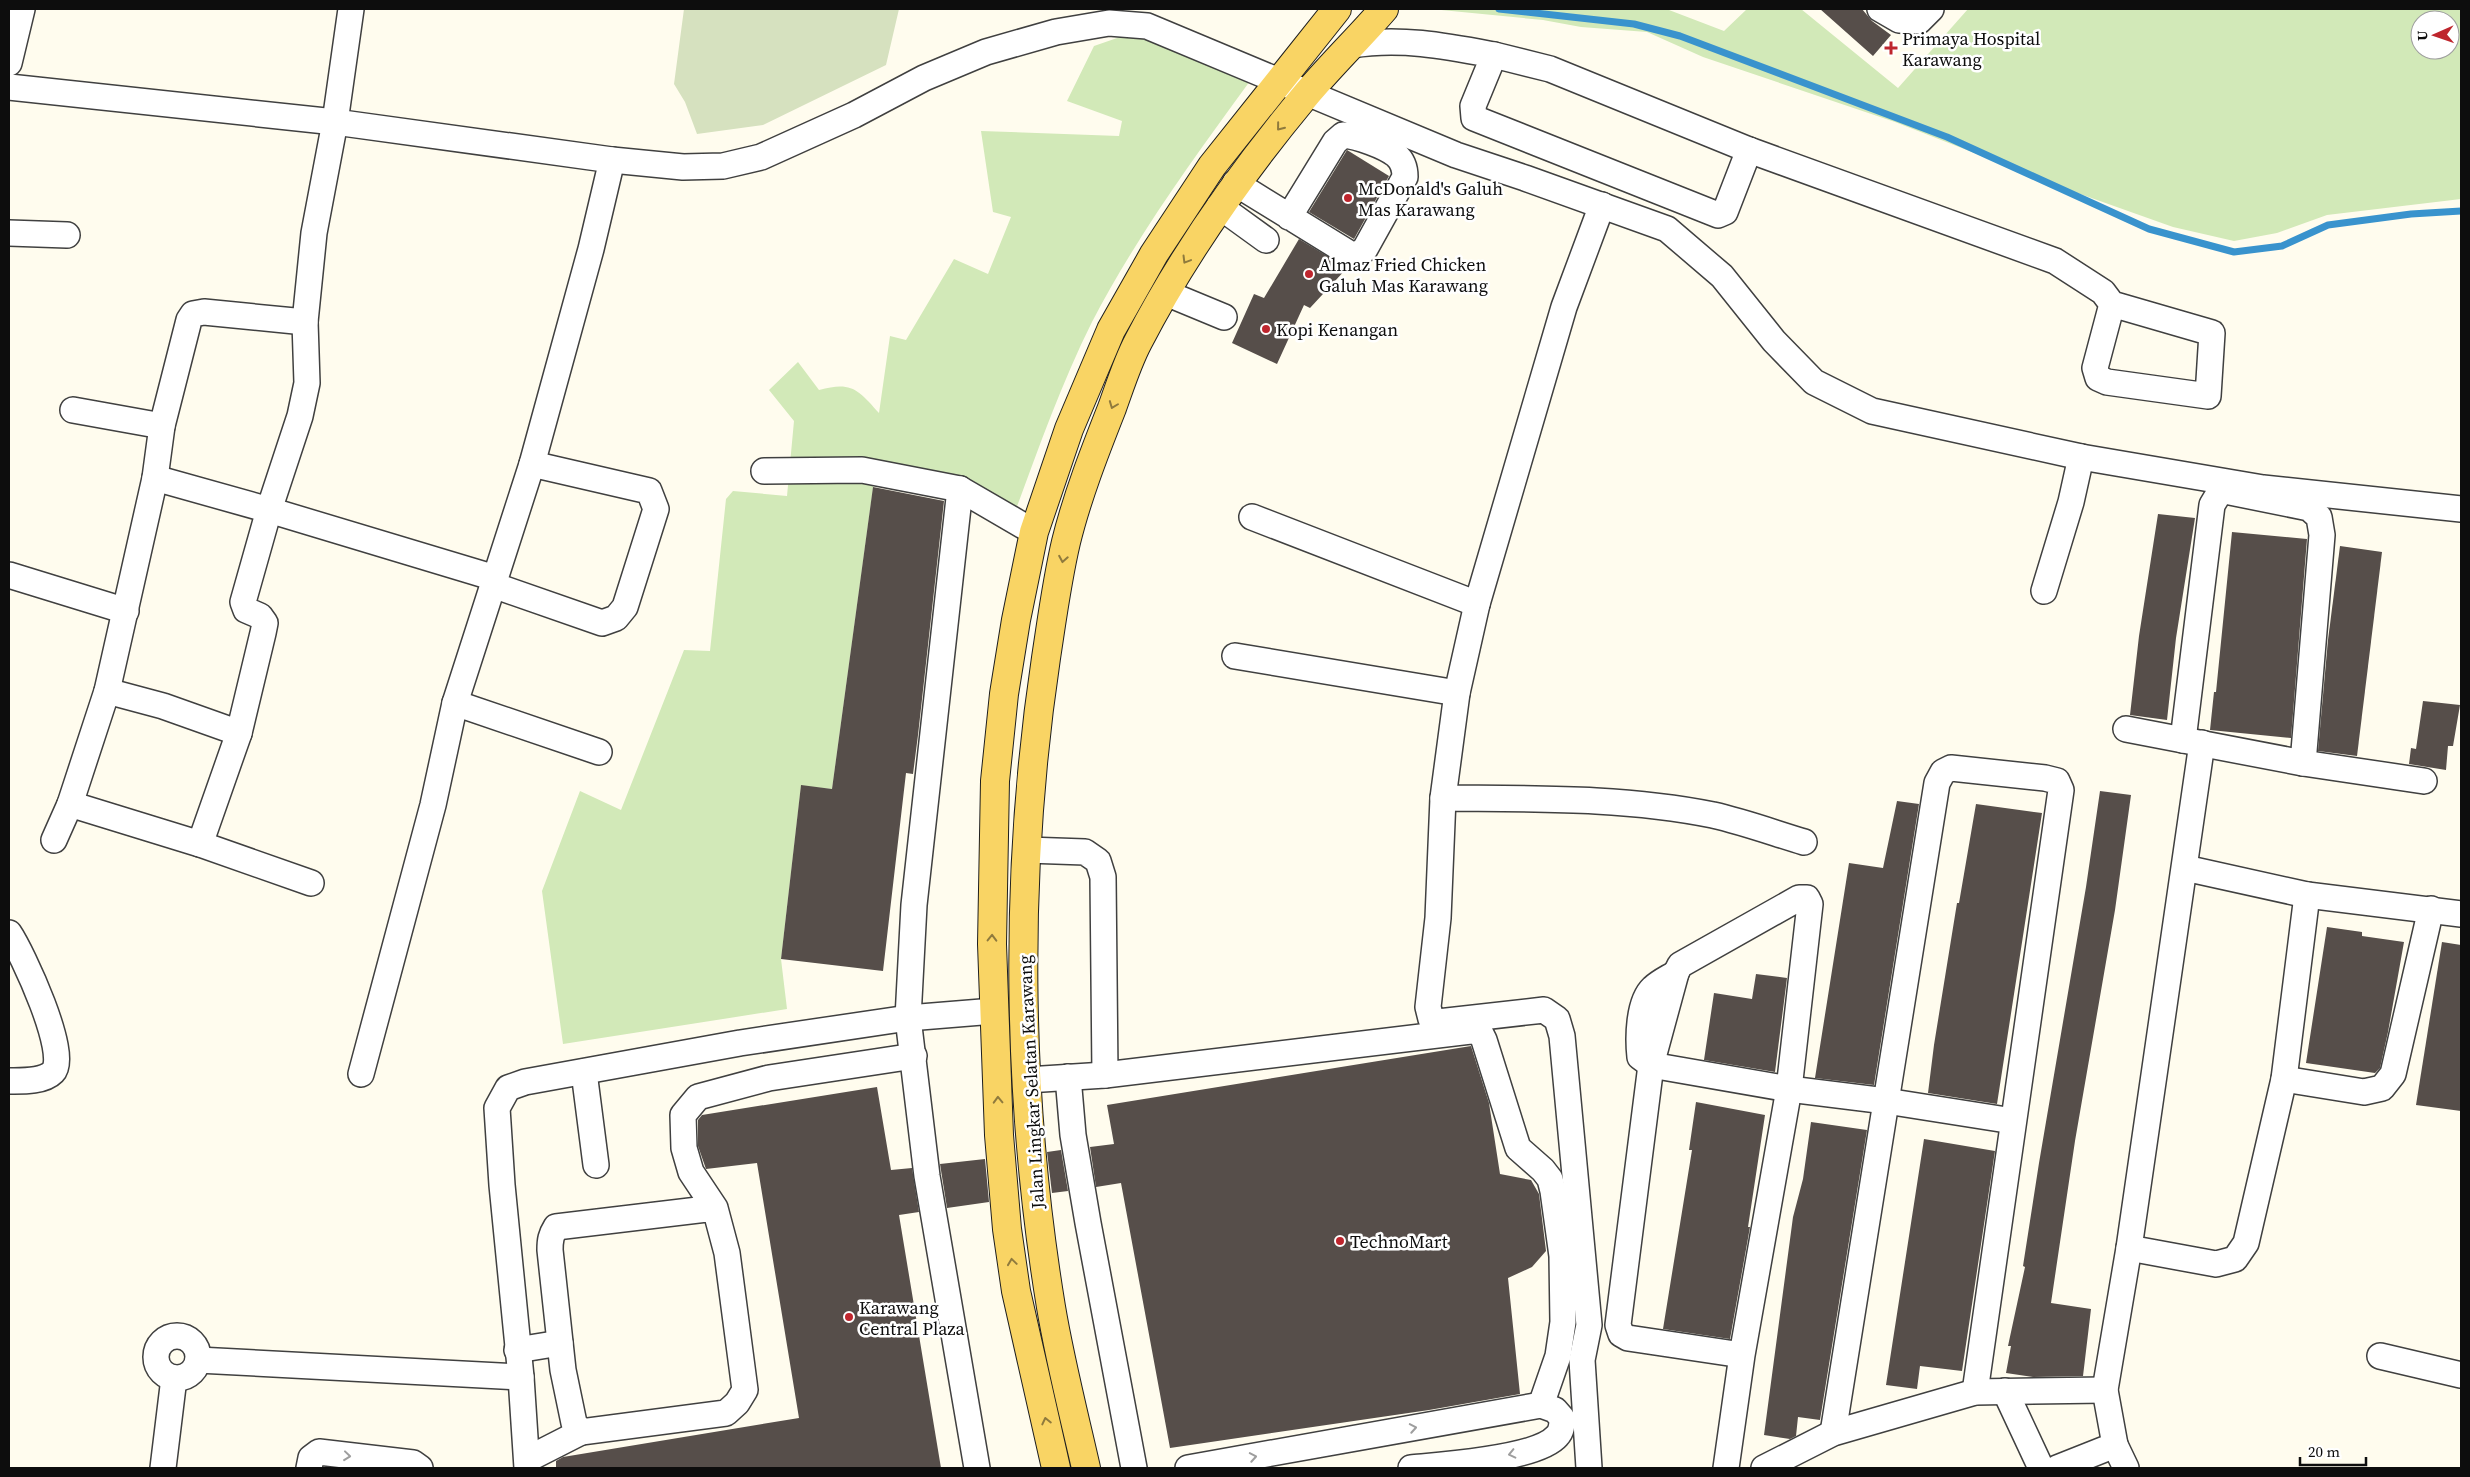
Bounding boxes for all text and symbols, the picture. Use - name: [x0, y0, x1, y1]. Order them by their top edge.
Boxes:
- north arrow: [2410, 10, 2460, 60]
- place label: Primaya Hospital Karawang: [1902, 26, 2040, 72]
- text: U: [2412, 30, 2432, 41]
- marker: Primaya Hospital Karawang: [1884, 41, 1898, 55]
- one-way arrow: [1276, 122, 1285, 131]
- place label: McDonald's Galuh Mas Karawang: [1358, 176, 1503, 222]
- marker: McDonald's Galuh Mas Karawang: [1342, 192, 1354, 204]
- place label: Almaz Fried Chicken Galuh Mas Karawang: [1319, 252, 1488, 298]
- one-way arrow: [1182, 254, 1192, 263]
- marker: Almaz Fried Chicken Galuh Mas Karawang: [1303, 268, 1315, 280]
- place label: Kopi Kenangan: [1276, 317, 1398, 342]
- marker: Kopi Kenangan: [1260, 323, 1272, 335]
- one-way arrow: [1109, 400, 1119, 408]
- one-way arrow: [1058, 554, 1068, 563]
- one-way arrow: [987, 933, 997, 941]
- street label: Jalan Lingkar Selatan Karawang: [1012, 954, 1050, 1211]
- one-way arrow: [992, 1096, 1003, 1104]
- place label: TechnoMart: [1350, 1229, 1448, 1254]
- marker: TechnoMart: [1334, 1235, 1346, 1247]
- one-way arrow: [1007, 1257, 1018, 1265]
- place label: Karawang Central Plaza: [859, 1295, 965, 1341]
- marker: Karawang Central Plaza: [843, 1311, 855, 1323]
- one-way arrow: [1041, 1416, 1052, 1425]
- one-way arrow: [1409, 1424, 1417, 1434]
- scale bar: [2300, 1434, 2366, 1466]
- text: 20 m: [2308, 1441, 2340, 1462]
- one-way arrow: [1508, 1448, 1517, 1459]
- one-way arrow: [344, 1450, 352, 1461]
- one-way arrow: [1249, 1452, 1257, 1462]

